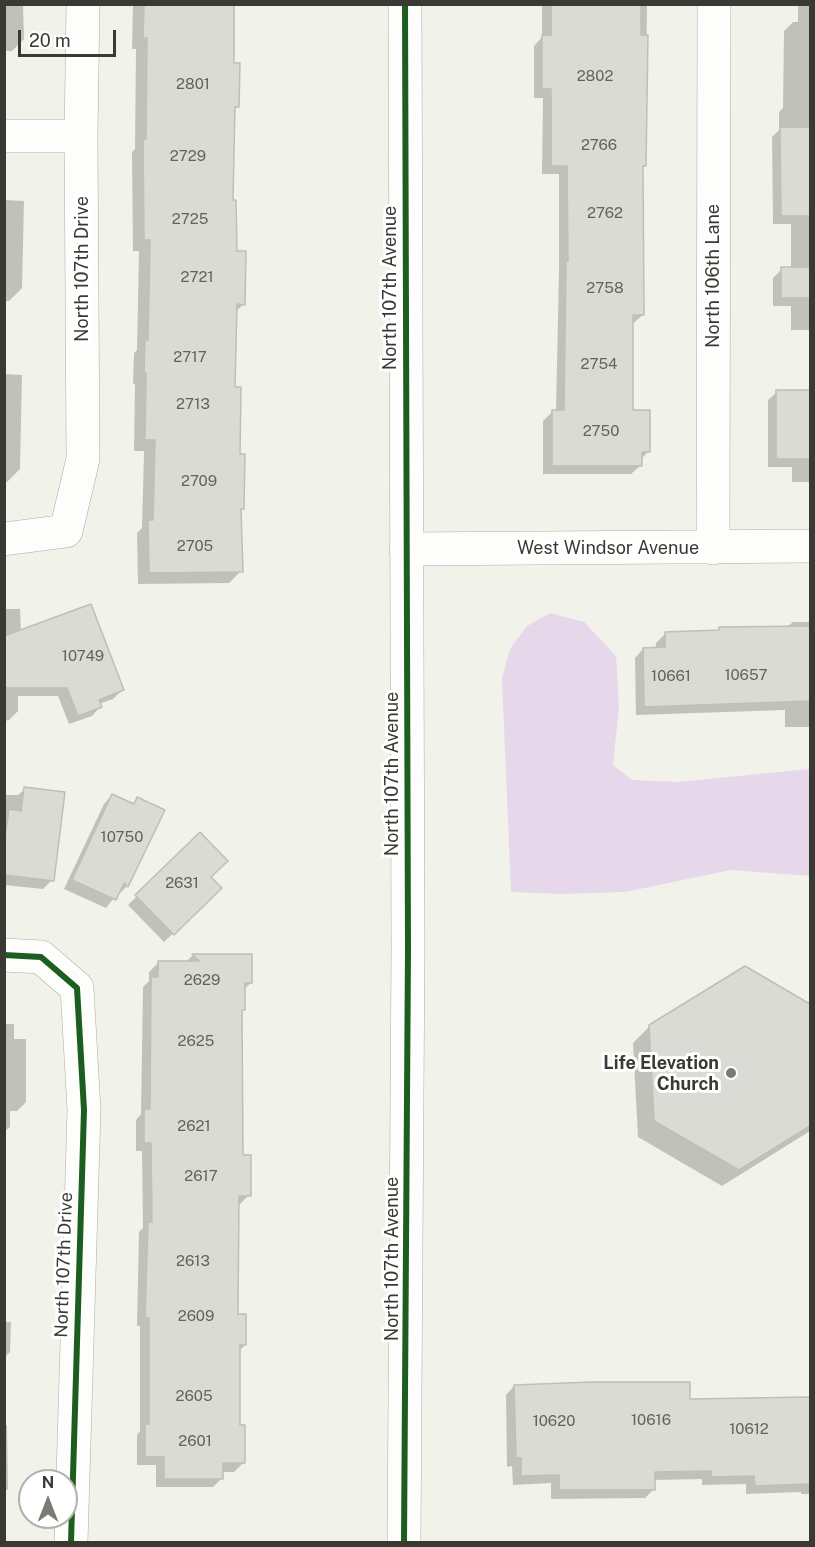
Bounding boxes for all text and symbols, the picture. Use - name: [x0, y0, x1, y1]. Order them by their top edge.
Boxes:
- scale bar: [21, 18, 118, 56]
- text: 20 m: [29, 30, 71, 51]
- house number: 2802: [577, 67, 613, 85]
- house number: 2801: [176, 75, 210, 93]
- house number: 2766: [581, 136, 617, 154]
- house number: 2729: [170, 147, 206, 165]
- street label: North 107th Drive: [71, 196, 93, 342]
- house number: 2762: [587, 204, 623, 222]
- street label: North 106th Lane: [702, 204, 724, 348]
- street label: North 107th Avenue: [379, 206, 401, 370]
- house number: 2725: [172, 210, 208, 228]
- house number: 2721: [180, 268, 214, 286]
- house number: 2758: [586, 279, 624, 297]
- house number: 2717: [173, 348, 207, 366]
- house number: 2754: [581, 355, 617, 373]
- house number: 2713: [176, 395, 210, 413]
- house number: 2750: [583, 422, 619, 440]
- house number: 2709: [181, 472, 217, 490]
- house number: 2705: [177, 537, 213, 555]
- street label: West Windsor Avenue: [517, 537, 699, 559]
- house number: 10749: [62, 647, 104, 665]
- house number: 10657: [724, 666, 768, 684]
- house number: 10661: [651, 667, 691, 685]
- street label: North 107th Avenue: [381, 692, 403, 856]
- house number: 10750: [101, 828, 143, 846]
- house number: 2631: [165, 874, 199, 892]
- house number: 2629: [184, 971, 220, 989]
- house number: 2625: [178, 1032, 214, 1050]
- place label: Life Elevation Church: [603, 1052, 719, 1094]
- marker: Life Elevation Church: [724, 1066, 738, 1080]
- house number: 2621: [177, 1117, 211, 1135]
- house number: 2617: [184, 1167, 218, 1185]
- street label: North 107th Avenue: [381, 1177, 403, 1341]
- street label: North 107th Drive: [51, 1192, 77, 1338]
- house number: 2613: [176, 1252, 210, 1270]
- house number: 2609: [178, 1307, 214, 1325]
- house number: 2605: [176, 1387, 212, 1405]
- house number: 10616: [631, 1411, 671, 1429]
- house number: 10620: [533, 1412, 575, 1430]
- house number: 10612: [729, 1420, 769, 1438]
- house number: 2601: [178, 1432, 212, 1450]
- north arrow: [18, 1469, 78, 1529]
- text: N: [42, 1473, 54, 1492]

